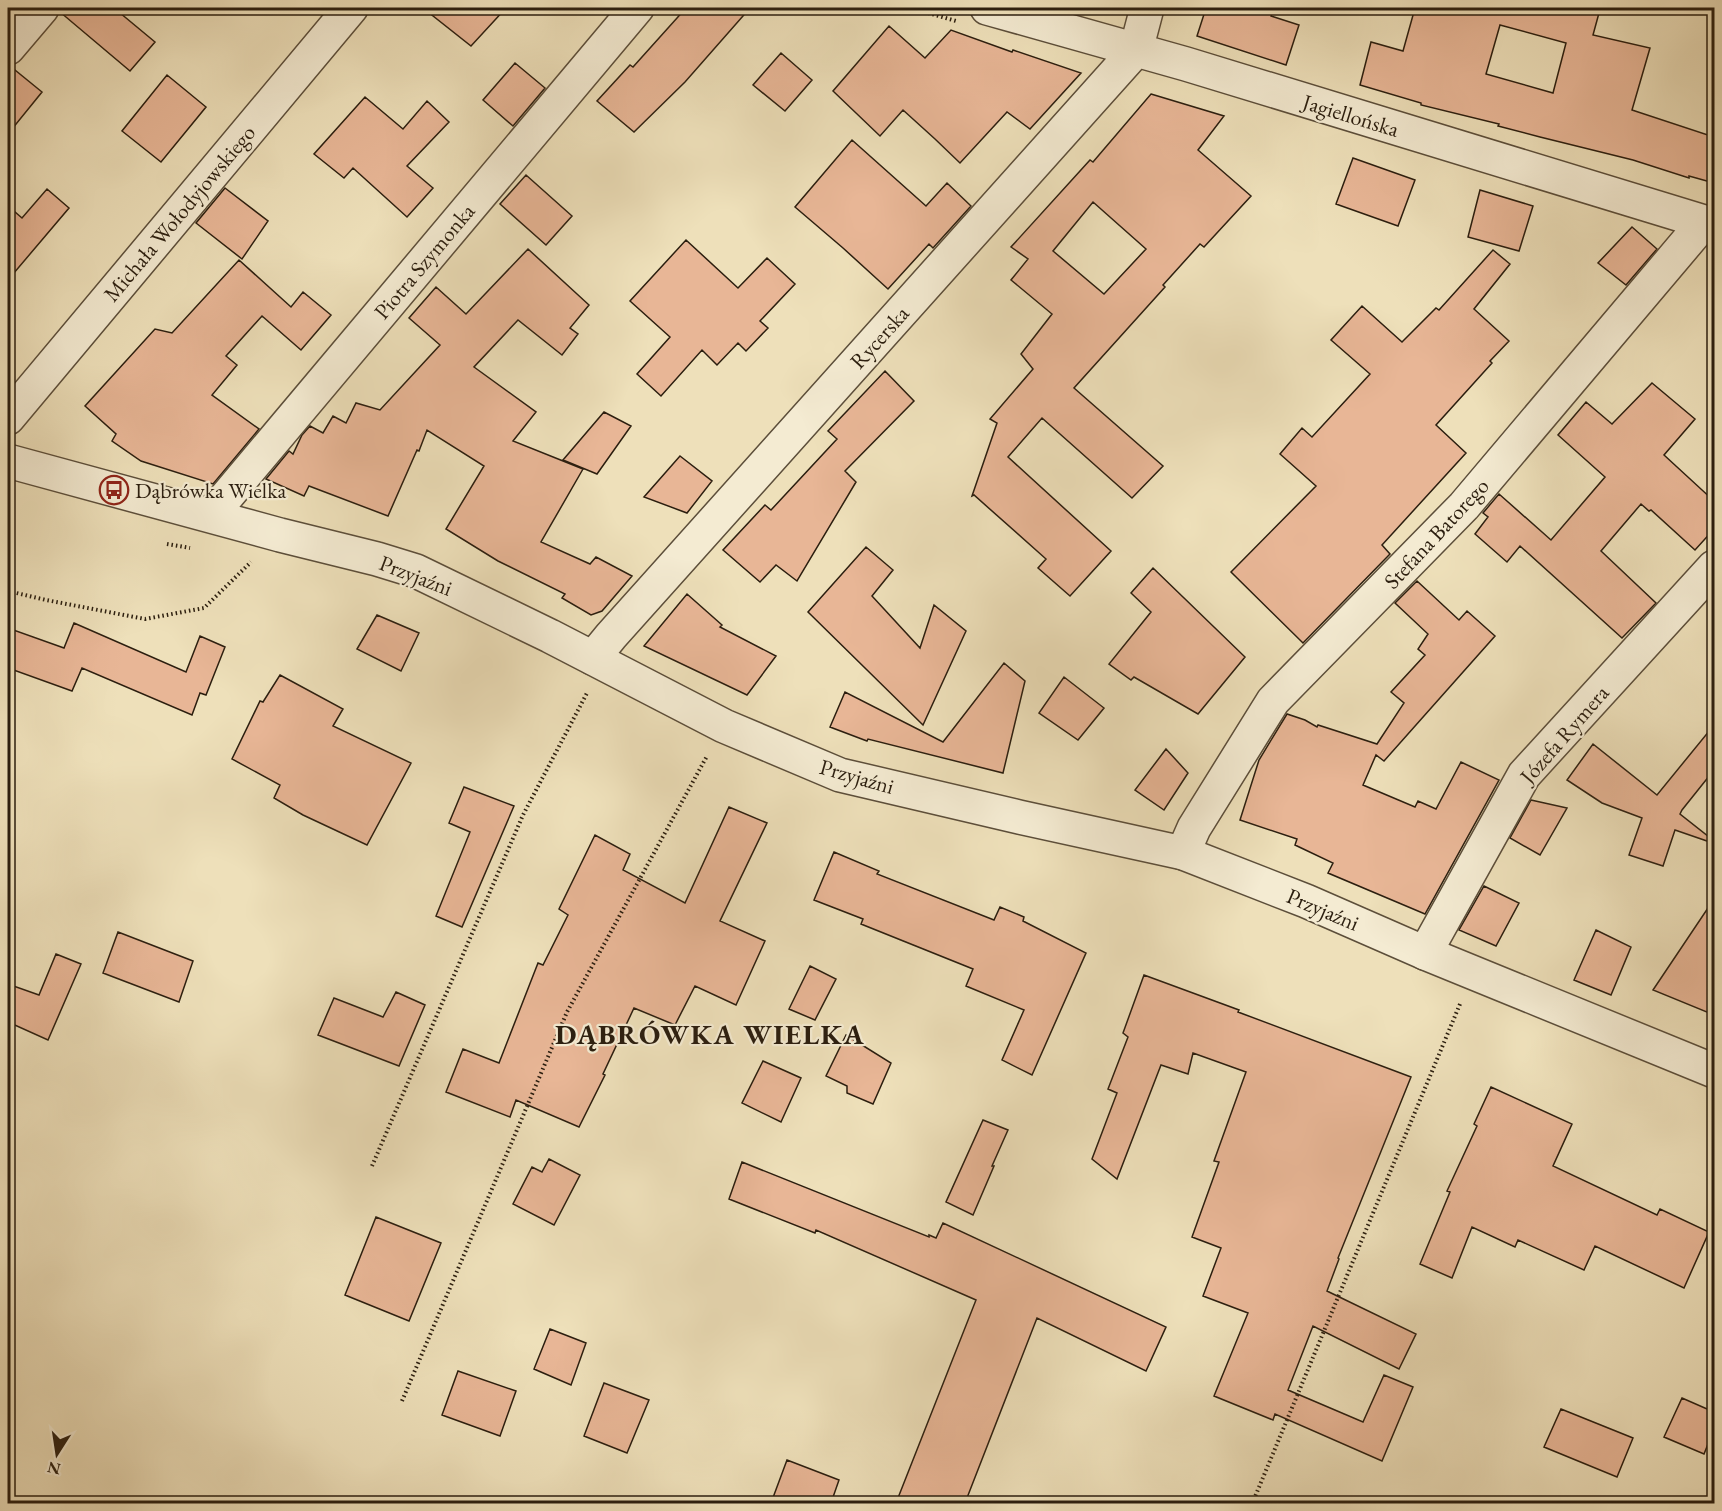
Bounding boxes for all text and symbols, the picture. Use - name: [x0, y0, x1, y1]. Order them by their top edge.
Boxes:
- street label: Jagiellońska: [1297, 87, 1403, 144]
- street label: Michała Wołodyjowskiego: [97, 119, 262, 308]
- street label: Piotra Szymonka: [367, 197, 482, 325]
- street label: Rycerska: [843, 299, 916, 375]
- street label: Stefana Batorego: [1377, 472, 1495, 595]
- bus stop icon: Dąbrówka Wielka: [98, 474, 130, 506]
- place label: Dąbrówka Wielka: [135, 476, 286, 505]
- street label: Przyjaźni: [375, 548, 457, 603]
- street label: Józefa Rymera: [1512, 679, 1615, 791]
- street label: Przyjaźni: [816, 752, 897, 801]
- street label: Przyjaźni: [1282, 881, 1363, 938]
- district label: DĄBRÓWKA WIELKA: [555, 1016, 865, 1052]
- north arrow: [27, 1424, 87, 1484]
- text: N: [45, 1457, 63, 1480]

